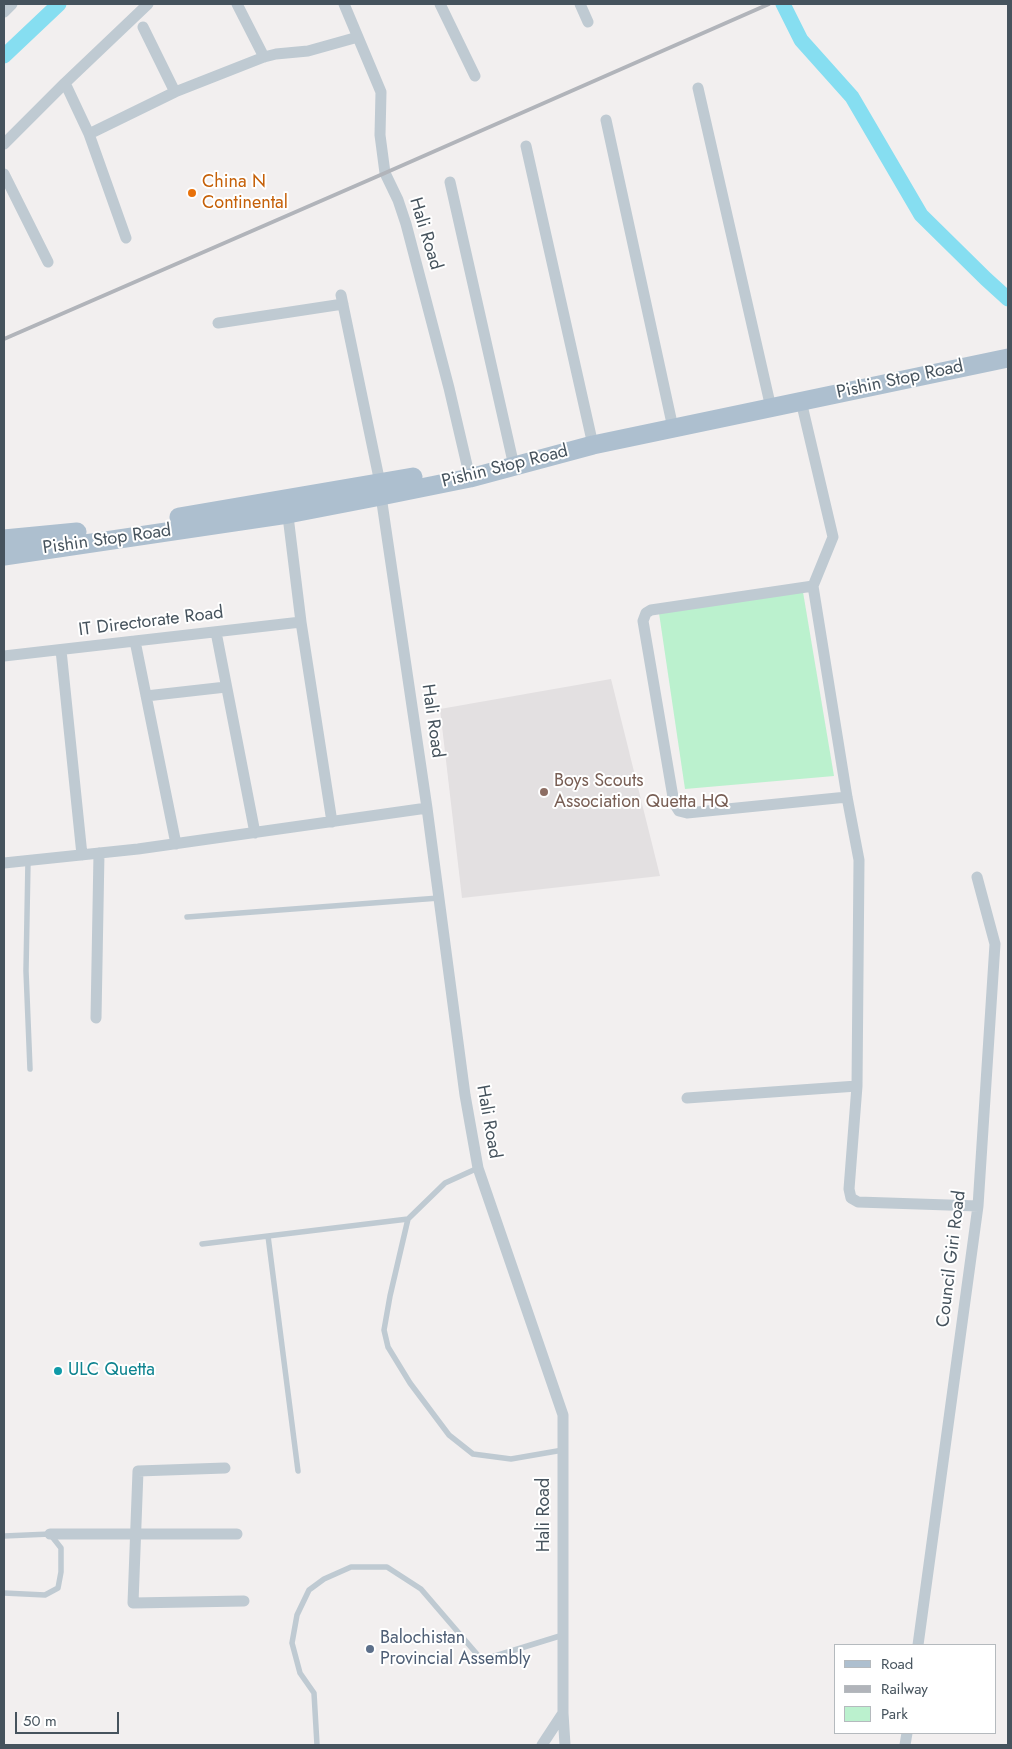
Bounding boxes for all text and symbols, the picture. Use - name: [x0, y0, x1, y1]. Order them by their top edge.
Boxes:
- place label: China N Continental: [202, 172, 288, 214]
- marker: China N Continental: [186, 187, 198, 199]
- street label: Hali Road: [404, 195, 446, 273]
- street label: Pishin Stop Road: [835, 356, 965, 404]
- street label: Pishin Stop Road: [440, 441, 570, 493]
- street label: Pishin Stop Road: [41, 520, 173, 560]
- street label: IT Directorate Road: [77, 602, 225, 642]
- street label: Hali Road: [416, 683, 448, 759]
- place label: Boys Scouts Association Quetta HQ: [554, 771, 729, 814]
- marker: Boys Scouts Association Quetta HQ: [538, 786, 550, 798]
- street label: Hali Road: [471, 1083, 505, 1161]
- street label: Council Giri Road: [933, 1189, 971, 1329]
- place label: ULC Quetta: [68, 1360, 155, 1382]
- marker: ULC Quetta: [52, 1365, 64, 1377]
- street label: Hali Road: [534, 1478, 556, 1552]
- place label: Balochistan Provincial Assembly: [380, 1628, 531, 1670]
- marker: Balochistan Provincial Assembly: [364, 1643, 376, 1655]
- legend: [834, 1644, 997, 1734]
- text: Road: [881, 1653, 913, 1675]
- text: Railway: [881, 1678, 928, 1700]
- scale bar: [18, 1702, 121, 1734]
- text: Park: [881, 1703, 908, 1725]
- text: 50 m: [23, 1710, 57, 1732]

